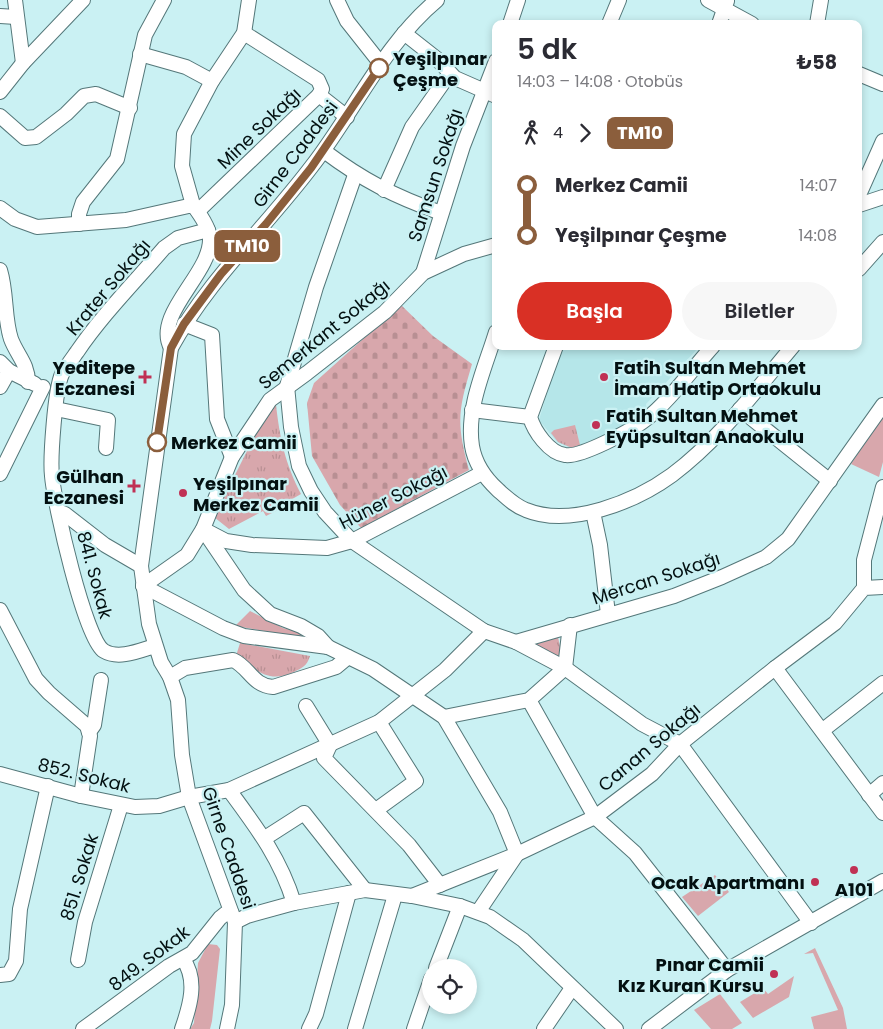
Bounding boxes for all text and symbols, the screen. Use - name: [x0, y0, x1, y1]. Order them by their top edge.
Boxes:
- text: 5 dk: [517, 30, 577, 69]
- place label: Yeşilpınar Çeşme: [393, 46, 487, 92]
- text: ₺58: [796, 49, 837, 76]
- marker: Yeşilpınar Çeşme: [369, 58, 389, 78]
- text: 14:03 – 14:08 · Otobüs: [517, 70, 683, 93]
- street label: Mine Sokağı: [212, 82, 306, 174]
- street label: Girne Caddesi: [246, 95, 344, 213]
- street label: Samsun Sokağı: [402, 105, 468, 245]
- icon: walk: [517, 119, 545, 147]
- icon: forward: [571, 119, 599, 147]
- text: TM10: [617, 120, 663, 145]
- text: 4: [553, 121, 563, 144]
- text: Merkez Camii: [555, 172, 688, 199]
- text: 14:07: [800, 174, 837, 197]
- text: Yeşilpınar Çeşme: [555, 222, 727, 249]
- text: 14:08: [798, 224, 837, 247]
- line badge: TM10: [212, 230, 282, 262]
- street label: Krater Sokağı: [60, 233, 156, 341]
- text: TM10: [224, 233, 270, 258]
- street label: Semerkant Sokağı: [253, 273, 395, 395]
- button: Başla: [517, 282, 672, 340]
- button: Biletler: [682, 282, 837, 340]
- place label: Yeditepe Eczanesi: [53, 355, 135, 401]
- place label: Fatih Sultan Mehmet İmam Hatip Ortaokulu: [614, 355, 821, 401]
- marker: Yeditepe Eczanesi: [139, 371, 151, 383]
- marker: Fatih Sultan Mehmet İmam Hatip Ortaokulu: [598, 371, 610, 383]
- place label: Fatih Sultan Mehmet Eyüpsultan Anaokulu: [606, 403, 804, 449]
- marker: Fatih Sultan Mehmet Eyüpsultan Anaokulu: [590, 419, 602, 431]
- place label: Merkez Camii: [171, 430, 297, 455]
- marker: Merkez Camii: [147, 432, 167, 452]
- street label: Hüner Sokağı: [335, 459, 451, 535]
- place label: Gülhan Eczanesi: [44, 464, 124, 510]
- place label: Yeşilpınar Merkez Camii: [193, 471, 319, 517]
- marker: Gülhan Eczanesi: [128, 480, 140, 492]
- marker: Yeşilpınar Merkez Camii: [177, 487, 189, 499]
- street label: 841. Sokak: [71, 528, 119, 622]
- street label: Mercan Sokağı: [589, 546, 723, 610]
- street label: Canan Sokağı: [593, 697, 705, 797]
- street label: 852. Sokak: [35, 751, 134, 799]
- street label: Girne Caddesi: [196, 783, 262, 913]
- street label: 851. Sokak: [54, 830, 104, 924]
- marker: A101: [848, 864, 860, 876]
- place label: Ocak Apartmanı: [651, 870, 805, 895]
- marker: Ocak Apartmanı: [809, 876, 821, 888]
- place label: A101: [835, 877, 873, 902]
- street label: 849. Sokak: [103, 919, 195, 997]
- place label: Pınar Camii Kız Kuran Kursu: [618, 952, 764, 998]
- map controls: [422, 959, 477, 1014]
- button: locate: [422, 959, 477, 1014]
- marker: Pınar Camii Kız Kuran Kursu: [768, 968, 780, 980]

